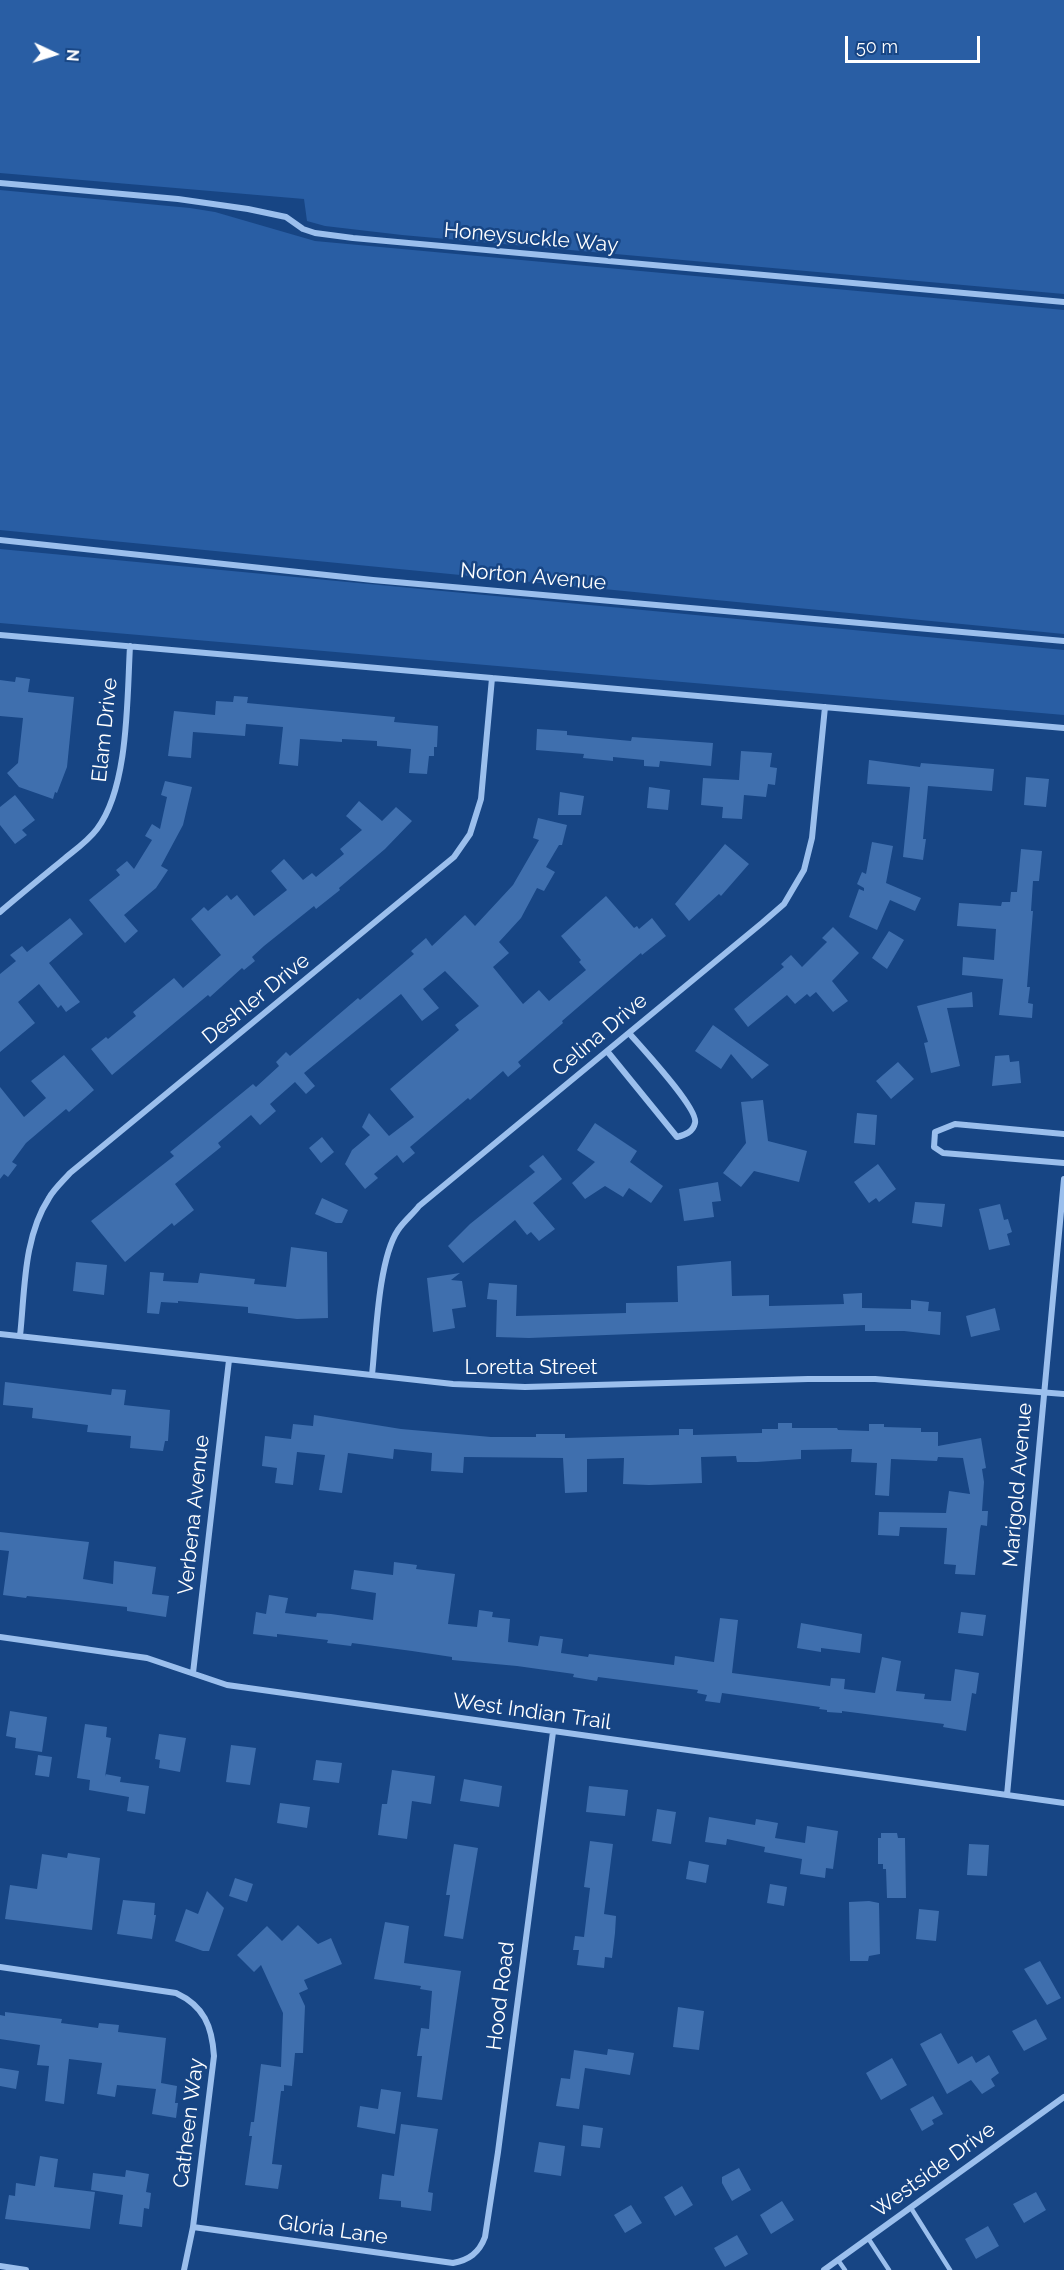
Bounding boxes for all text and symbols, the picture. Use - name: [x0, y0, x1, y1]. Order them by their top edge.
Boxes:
- north arrow: [24, 24, 84, 84]
- scale bar: [848, 24, 983, 62]
- text: 50 m: [856, 36, 898, 57]
- text: N: [63, 49, 82, 62]
- street label: Honeysuckle Way: [443, 218, 619, 258]
- street label: Norton Avenue: [459, 558, 607, 596]
- street label: Elam Drive: [87, 677, 123, 783]
- street label: Deshler Drive: [197, 948, 315, 1050]
- street label: Celina Drive: [547, 988, 653, 1082]
- street label: Loretta Street: [465, 1355, 597, 1381]
- street label: Marigold Avenue: [998, 1402, 1038, 1568]
- street label: Verbena Avenue: [173, 1434, 215, 1596]
- street label: West Indian Trail: [451, 1688, 613, 1736]
- street label: Hood Road: [482, 1940, 520, 2052]
- street label: Catheen Way: [169, 2057, 209, 2189]
- street label: Westside Drive: [868, 2117, 1000, 2223]
- street label: Gloria Lane: [277, 2210, 389, 2250]

